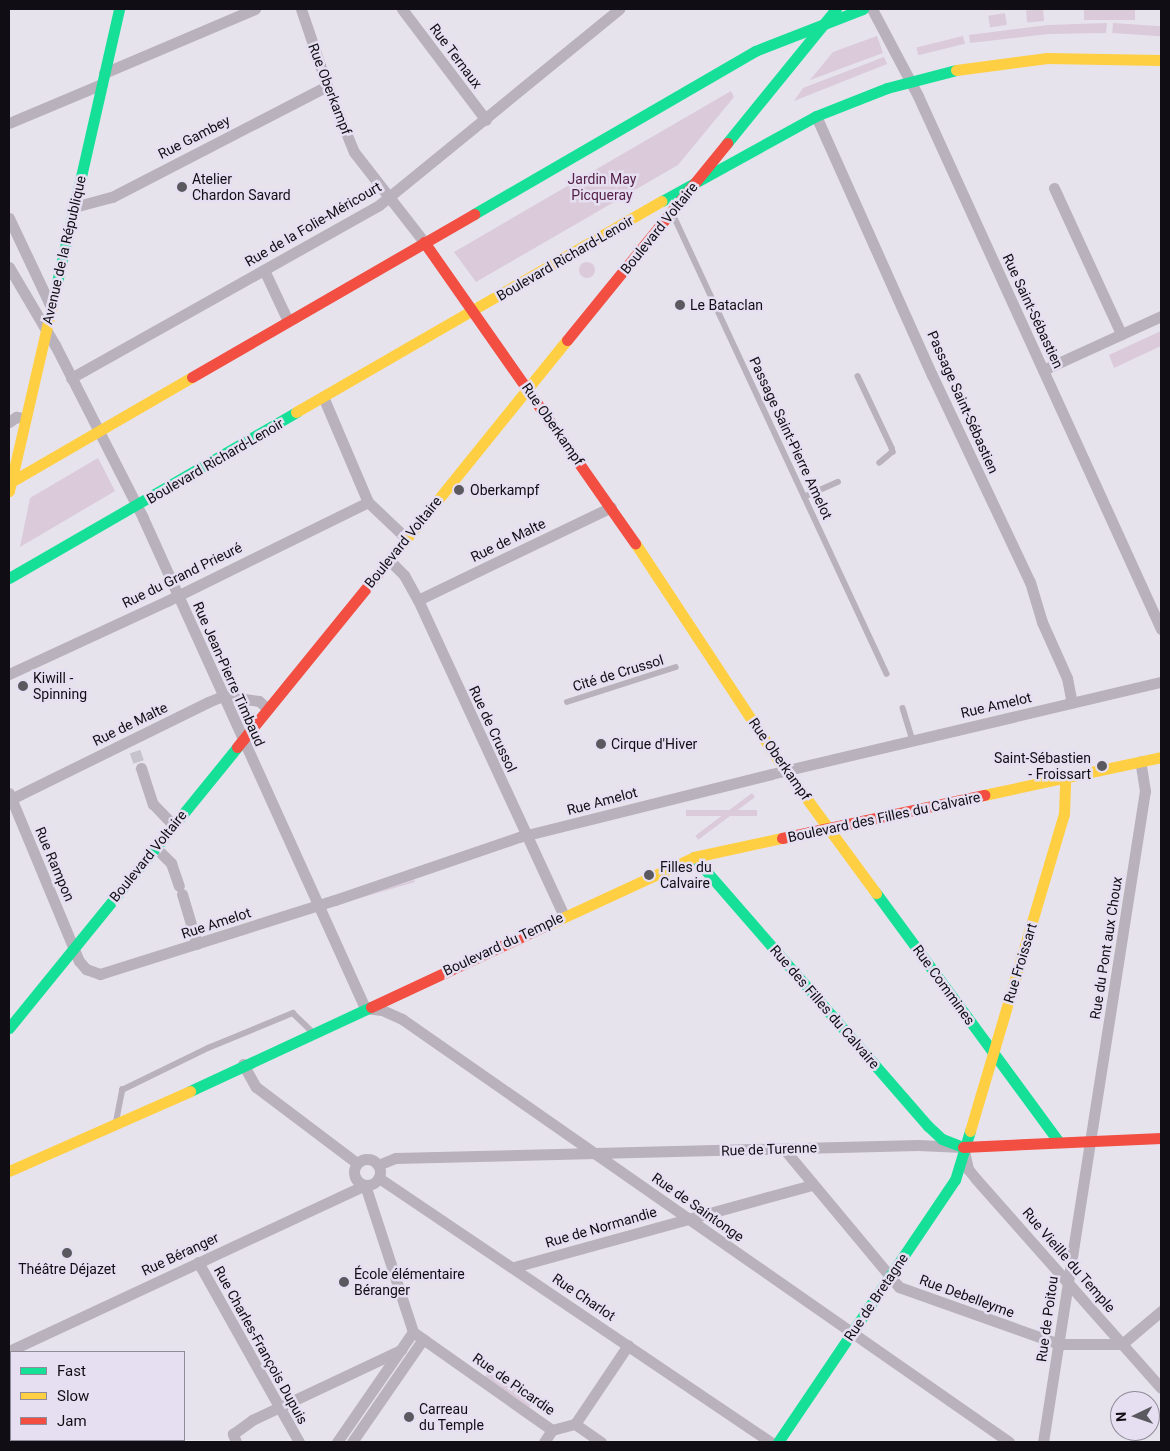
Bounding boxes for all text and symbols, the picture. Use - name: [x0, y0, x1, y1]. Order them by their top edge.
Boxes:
- street label: Rue Ternaux: [426, 20, 486, 92]
- street label: Rue Oberkampf: [305, 41, 355, 137]
- street label: Rue Gambey: [155, 112, 233, 162]
- place label: Atelier Chardon Savard: [192, 171, 291, 203]
- park label: Jardin May Picqueray: [568, 171, 636, 203]
- street label: Avenue de la République: [39, 174, 89, 326]
- street label: Rue de la Folie-Méricourt: [242, 178, 384, 270]
- street label: Boulevard Voltaire: [617, 179, 701, 277]
- marker: Atelier Chardon Savard: [176, 181, 188, 193]
- street label: Boulevard Richard-Lenoir: [494, 212, 636, 304]
- street label: Rue Saint-Sébastien: [999, 251, 1067, 371]
- place label: Le Bataclan: [690, 297, 763, 313]
- marker: Le Bataclan: [674, 299, 686, 311]
- street label: Passage Saint-Sébastien: [924, 328, 1002, 476]
- street label: Passage Saint-Pierre Amelot: [746, 354, 836, 522]
- street label: Rue Oberkampf: [518, 380, 588, 468]
- street label: Boulevard Richard-Lenoir: [144, 415, 286, 507]
- place label: Oberkampf: [470, 482, 539, 498]
- marker: Oberkampf: [452, 483, 466, 497]
- street label: Boulevard Voltaire: [361, 493, 445, 591]
- street label: Rue de Malte: [468, 515, 548, 565]
- street label: Rue du Grand Prieuré: [119, 539, 245, 611]
- street label: Rue Jean-Pierre Timbaud: [189, 599, 269, 749]
- street label: Cité de Crussol: [571, 651, 665, 695]
- place label: Kiwill - Spinning: [33, 670, 87, 702]
- marker: Kiwill - Spinning: [17, 680, 29, 692]
- street label: Rue de Crussol: [466, 683, 520, 775]
- street label: Rue Amelot: [959, 689, 1033, 721]
- street label: Rue de Malte: [90, 699, 170, 749]
- street label: Rue Oberkampf: [745, 715, 815, 803]
- place label: Cirque d'Hiver: [611, 736, 697, 752]
- marker: Cirque d'Hiver: [595, 738, 607, 750]
- place label: Saint-Sébastien - Froissart: [994, 750, 1091, 782]
- marker: Saint-Sébastien - Froissart: [1095, 759, 1109, 773]
- street label: Rue Amelot: [565, 784, 639, 818]
- street label: Boulevard des Filles du Calvaire: [786, 788, 982, 846]
- street label: Boulevard Voltaire: [106, 807, 190, 905]
- street label: Rue Rampon: [32, 824, 78, 904]
- place label: Filles du Calvaire: [660, 859, 712, 892]
- marker: Filles du Calvaire: [642, 868, 656, 882]
- street label: Rue du Pont aux Choux: [1086, 876, 1126, 1020]
- street label: Rue Amelot: [179, 904, 253, 942]
- street label: Boulevard du Temple: [440, 909, 566, 979]
- street label: Rue Froissart: [1000, 921, 1040, 1005]
- street label: Rue des Filles du Calvaire: [767, 942, 883, 1072]
- street label: Rue Commines: [909, 942, 979, 1028]
- street label: Rue de Turenne: [721, 1139, 817, 1159]
- street label: Rue de Saintonge: [649, 1169, 747, 1245]
- street label: Rue de Normandie: [543, 1203, 659, 1251]
- street label: Rue Vieille du Temple: [1019, 1204, 1119, 1316]
- street label: Rue Béranger: [139, 1229, 221, 1279]
- marker: Théâtre Déjazet: [61, 1247, 73, 1259]
- street label: Rue de Bretagne: [841, 1250, 911, 1344]
- place label: Théâtre Déjazet: [18, 1261, 116, 1277]
- street label: Rue Charles-François Dupuis: [210, 1263, 312, 1427]
- place label: École élémentaire Béranger: [354, 1266, 465, 1298]
- street label: Rue Charlot: [549, 1270, 619, 1324]
- street label: Rue Debelleyme: [917, 1271, 1017, 1321]
- street label: Rue de Poitou: [1033, 1275, 1061, 1363]
- marker: École élémentaire Béranger: [338, 1276, 350, 1288]
- street label: Rue de Picardie: [470, 1349, 558, 1419]
- legend: [10, 1351, 185, 1441]
- text: Fast: [57, 1362, 86, 1380]
- text: Slow: [57, 1387, 89, 1405]
- north arrow: [1110, 1391, 1160, 1441]
- place label: Carreau du Temple: [419, 1401, 484, 1434]
- marker: Carreau du Temple: [403, 1411, 415, 1423]
- text: N: [1113, 1411, 1129, 1422]
- text: Jam: [57, 1412, 87, 1430]

